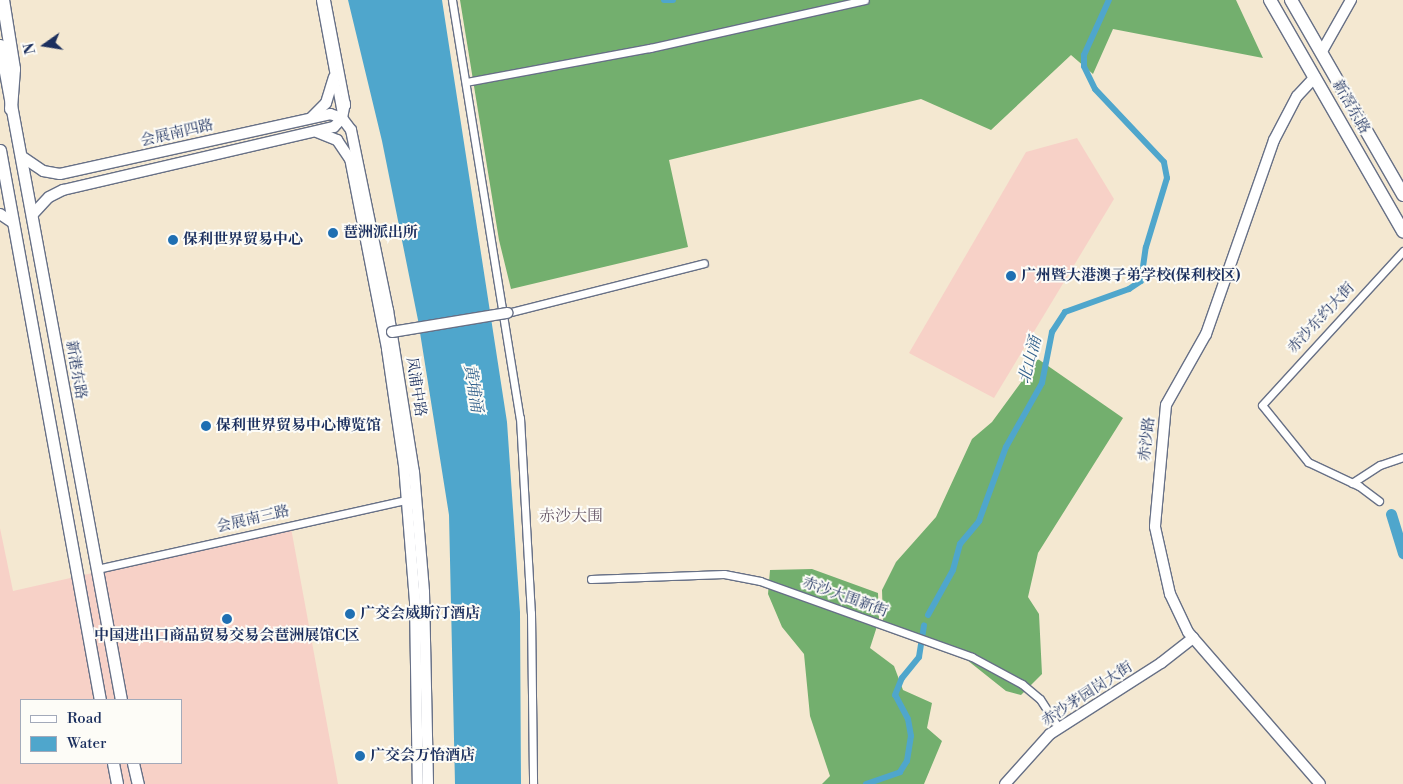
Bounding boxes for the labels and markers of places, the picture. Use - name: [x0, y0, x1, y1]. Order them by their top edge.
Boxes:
- place label: 琶洲派出所: [343, 224, 418, 242]
- marker: 琶洲派出所: [327, 227, 339, 239]
- place label: 保利世界贸易中心: [183, 231, 303, 249]
- marker: 保利世界贸易中心: [167, 234, 179, 246]
- place label: 广州暨大港澳子弟学校(保利校区): [1021, 267, 1240, 285]
- marker: 广州暨大港澳子弟学校(保利校区): [1005, 270, 1017, 282]
- place label: 保利世界贸易中心博览馆: [216, 417, 381, 435]
- marker: 保利世界贸易中心博览馆: [200, 420, 212, 432]
- place label: 广交会威斯汀酒店: [360, 605, 480, 623]
- marker: 广交会威斯汀酒店: [344, 608, 356, 620]
- marker: 中国进出口商品贸易交易会琶洲展馆C区: [221, 613, 233, 625]
- place label: 中国进出口商品贸易交易会琶洲展馆C区: [94, 627, 360, 645]
- place label: 广交会万怡酒店: [370, 747, 475, 765]
- marker: 广交会万怡酒店: [354, 750, 366, 762]

